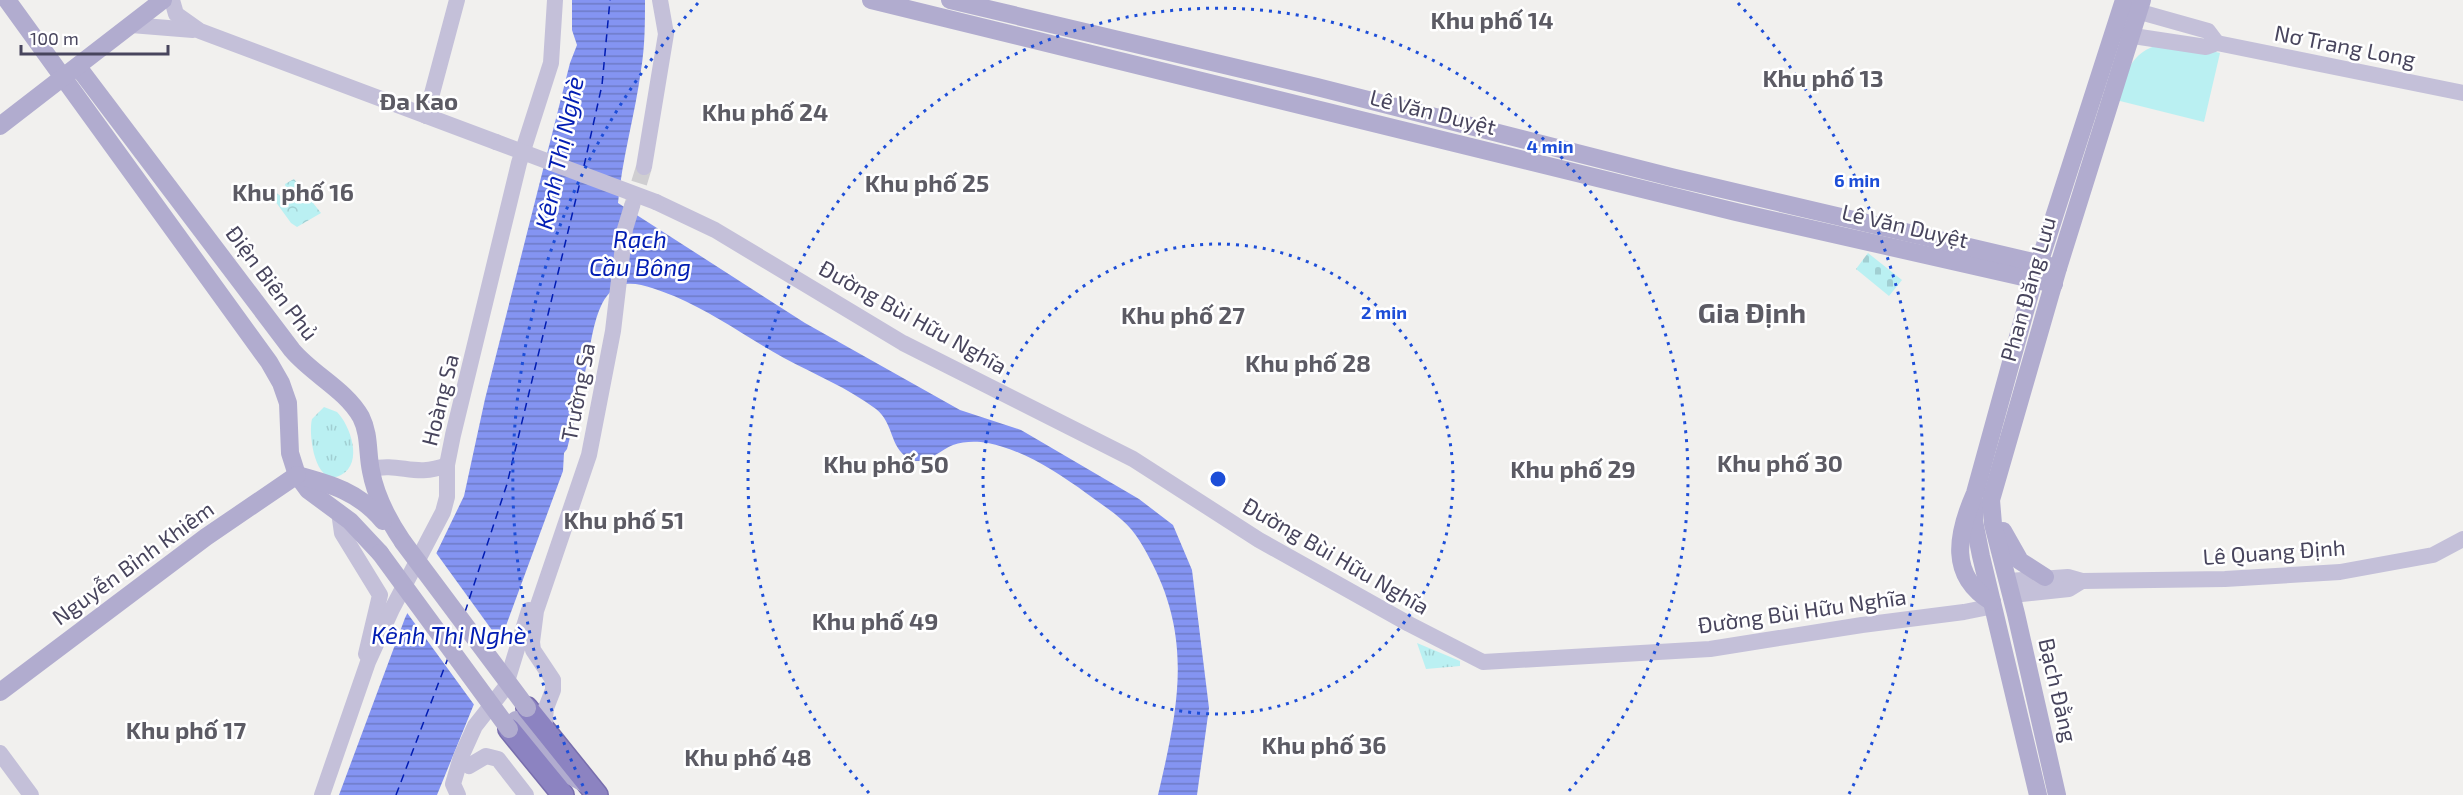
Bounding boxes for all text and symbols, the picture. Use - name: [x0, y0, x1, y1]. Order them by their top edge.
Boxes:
- district label: Khu phố 14: [1431, 5, 1553, 34]
- scale bar: [21, 18, 168, 56]
- street label: Nơ Trang Long: [2272, 19, 2418, 71]
- text: 100 m: [30, 27, 79, 49]
- district label: Khu phố 13: [1762, 63, 1884, 92]
- water label: Kênh Thị Nghè: [528, 74, 589, 232]
- street label: Lê Văn Duyệt: [1368, 83, 1499, 139]
- district label: Đa Kao: [380, 86, 458, 115]
- district label: Khu phố 24: [702, 97, 828, 126]
- text: 4 min: [1527, 135, 1574, 157]
- district label: Khu phố 25: [865, 168, 989, 197]
- text: 6 min: [1834, 169, 1880, 191]
- district label: Khu phố 16: [232, 177, 354, 206]
- street label: Lê Văn Duyệt: [1840, 198, 1971, 252]
- street label: Phan Đăng Lưu: [1994, 213, 2060, 364]
- street label: Ðiện Biên Phủ: [221, 220, 324, 345]
- water label: Rạch Cầu Bông: [589, 224, 691, 281]
- street label: Đường Bùi Hữu Nghĩa: [815, 254, 1012, 379]
- district label: Gia Định: [1698, 295, 1806, 329]
- district label: Khu phố 27: [1121, 300, 1245, 329]
- text: 2 min: [1361, 301, 1407, 323]
- street label: Trường Sa: [555, 340, 599, 443]
- district label: Khu phố 28: [1245, 348, 1371, 377]
- street label: Hoàng Sa: [415, 351, 463, 448]
- district label: Khu phố 30: [1717, 448, 1843, 477]
- district label: Khu phố 50: [823, 449, 949, 478]
- district label: Khu phố 29: [1510, 454, 1636, 483]
- centre of rings: [1208, 469, 1228, 489]
- street label: Đường Bùi Hữu Nghĩa: [1239, 491, 1434, 619]
- street label: Nguyễn Bỉnh Khiêm: [47, 495, 218, 630]
- district label: Khu phố 51: [564, 505, 684, 534]
- street label: Lê Quang Định: [2202, 533, 2346, 570]
- street label: Đường Bùi Hữu Nghĩa: [1696, 582, 1908, 638]
- district label: Khu phố 49: [812, 606, 938, 635]
- water label: Kênh Thị Nghè: [371, 620, 527, 649]
- street label: Bạch Đằng: [2034, 635, 2084, 744]
- district label: Khu phố 17: [126, 715, 246, 744]
- district label: Khu phố 36: [1262, 730, 1387, 759]
- district label: Khu phố 48: [684, 742, 812, 771]

